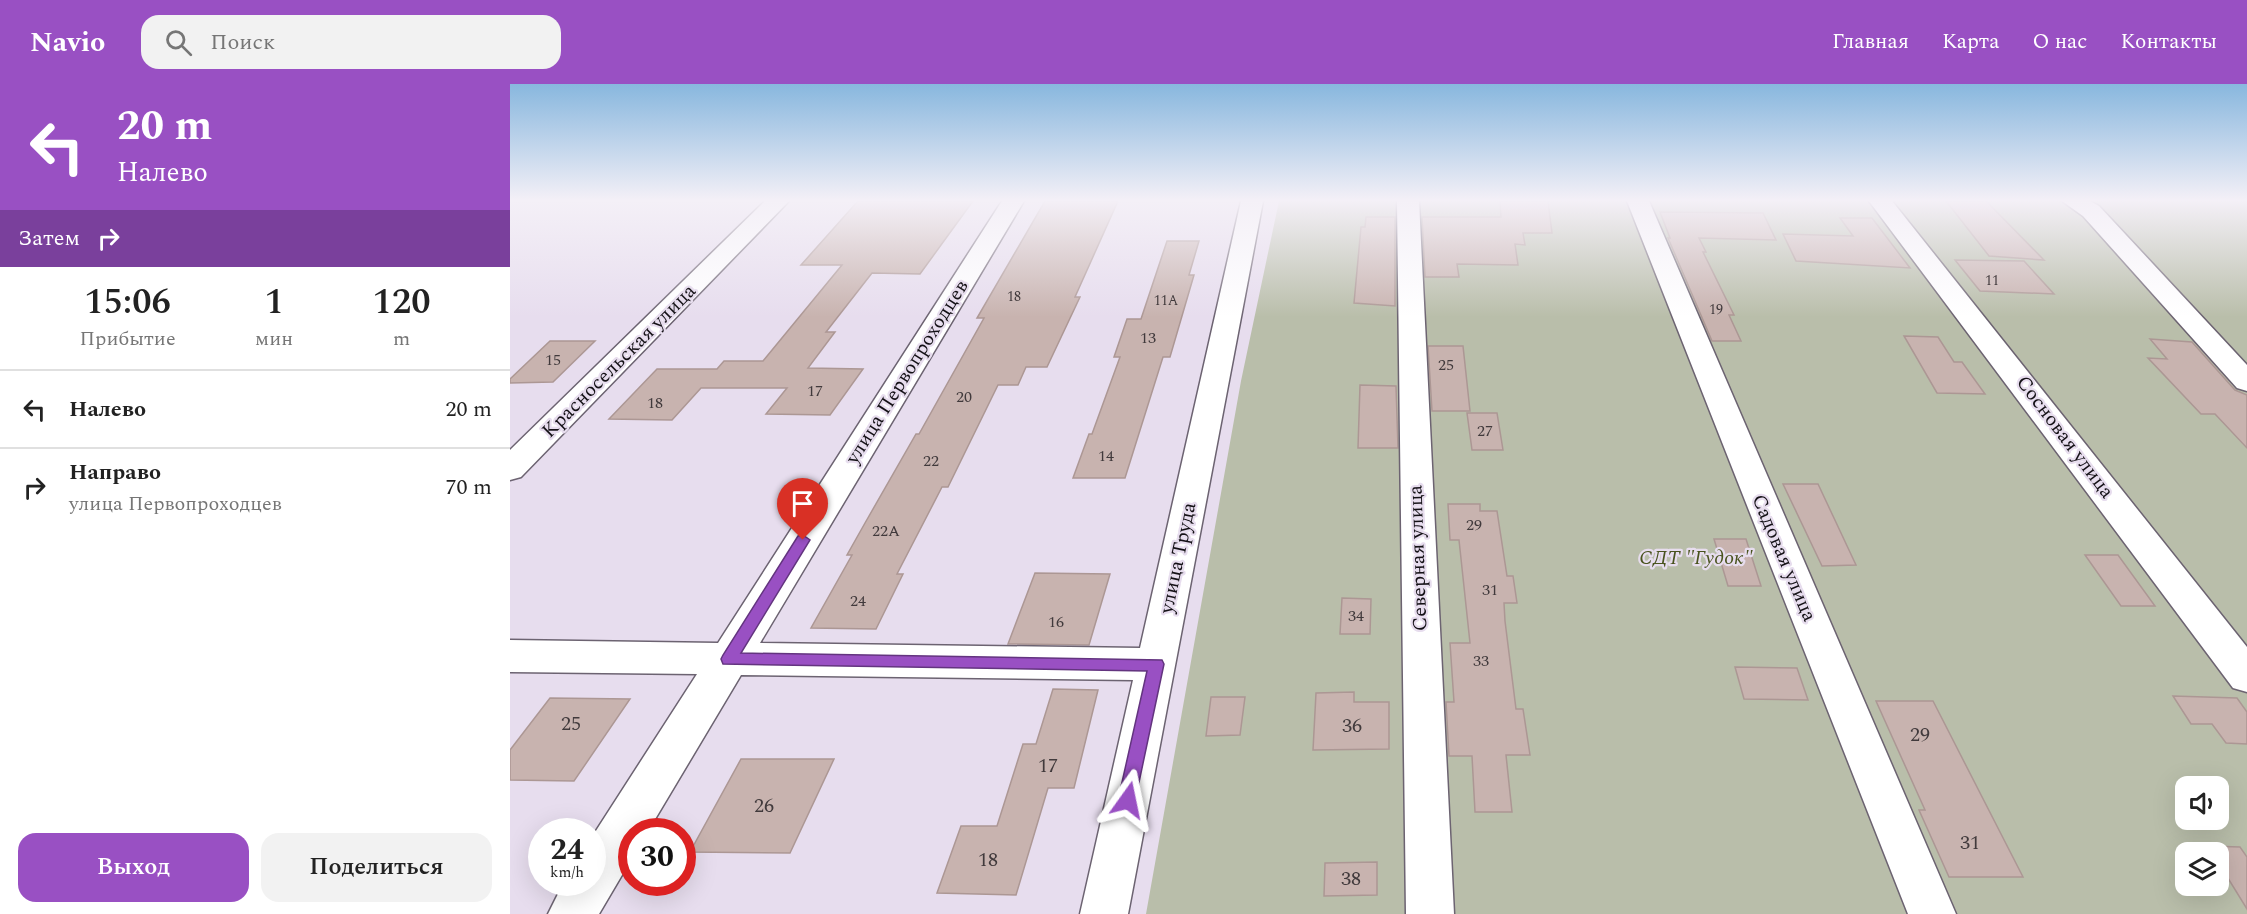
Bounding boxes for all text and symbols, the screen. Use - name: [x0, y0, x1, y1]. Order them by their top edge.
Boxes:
- search box: [141, 15, 561, 69]
- text: Navio: [30, 21, 105, 64]
- icon: search: [162, 26, 195, 59]
- text: Поиск: [210, 26, 275, 59]
- text: Главная: [1832, 26, 1909, 58]
- text: Карта: [1942, 26, 1999, 58]
- text: О нас: [2032, 26, 2087, 58]
- text: Контакты: [2120, 26, 2217, 58]
- text: 20 m: [117, 95, 212, 158]
- icon: left: [18, 108, 96, 186]
- text: Налево: [117, 152, 208, 194]
- text: Затем: [18, 222, 80, 255]
- icon: right: [92, 222, 125, 255]
- house number: 11: [1985, 270, 1999, 291]
- street label: улица Первопроходцев: [837, 274, 976, 471]
- text: 15:06: [84, 275, 171, 330]
- text: 1: [264, 275, 284, 330]
- text: 120: [373, 275, 430, 330]
- street label: Красносельская улица: [535, 277, 703, 445]
- house number: 18: [1007, 286, 1021, 307]
- house number: 11А: [1154, 290, 1179, 311]
- house number: 19: [1709, 299, 1723, 320]
- text: Прибытие: [80, 324, 176, 354]
- text: мин: [255, 324, 293, 354]
- text: m: [393, 324, 410, 354]
- house number: 13: [1140, 326, 1156, 350]
- house number: 15: [545, 348, 561, 372]
- house number: 25: [1438, 353, 1454, 377]
- street label: Сосновая улица: [2009, 369, 2122, 505]
- house number: 17: [807, 379, 823, 403]
- house number: 20: [956, 385, 972, 409]
- house number: 18: [647, 391, 663, 415]
- icon: left: [18, 393, 51, 426]
- text: Налево: [69, 393, 146, 426]
- text: 20 m: [446, 393, 492, 426]
- house number: 27: [1477, 419, 1493, 443]
- house number: 14: [1098, 444, 1114, 468]
- house number: 22: [923, 449, 939, 473]
- text: Направо: [69, 456, 161, 489]
- icon: right: [18, 471, 51, 504]
- text: 70 m: [446, 471, 492, 504]
- pin: [777, 478, 828, 540]
- street label: Северная улица: [1400, 484, 1436, 632]
- icon: arrive: [786, 487, 819, 520]
- text: улица Первопроходцев: [69, 489, 282, 519]
- street label: Садовая улица: [1744, 490, 1824, 627]
- street label: улица Труда: [1151, 499, 1204, 617]
- house number: 29: [1466, 513, 1482, 537]
- house number: 22А: [872, 519, 900, 543]
- park label: СДТ "Гудок": [1639, 543, 1753, 573]
- house number: 31: [1482, 578, 1498, 602]
- house number: 24: [850, 589, 866, 613]
- house number: 34: [1348, 604, 1364, 628]
- house number: 16: [1048, 610, 1064, 634]
- house number: 33: [1473, 649, 1489, 673]
- house number: 25: [561, 709, 581, 739]
- house number: 36: [1342, 711, 1362, 741]
- house number: 29: [1910, 720, 1930, 750]
- house number: 17: [1038, 751, 1058, 781]
- position arrow: [1096, 768, 1160, 832]
- map controls: [2175, 776, 2229, 896]
- button: sound: [2175, 776, 2229, 830]
- house number: 26: [754, 791, 774, 821]
- speed limit sign: 30: [618, 818, 696, 896]
- text: 24: [550, 827, 584, 873]
- house number: 31: [1960, 828, 1980, 858]
- button: Выход: [18, 833, 249, 902]
- button: Поделиться: [261, 833, 492, 902]
- button: layers: [2175, 842, 2229, 896]
- house number: 18: [978, 845, 998, 875]
- text: km/h: [550, 861, 584, 884]
- house number: 38: [1341, 864, 1361, 894]

